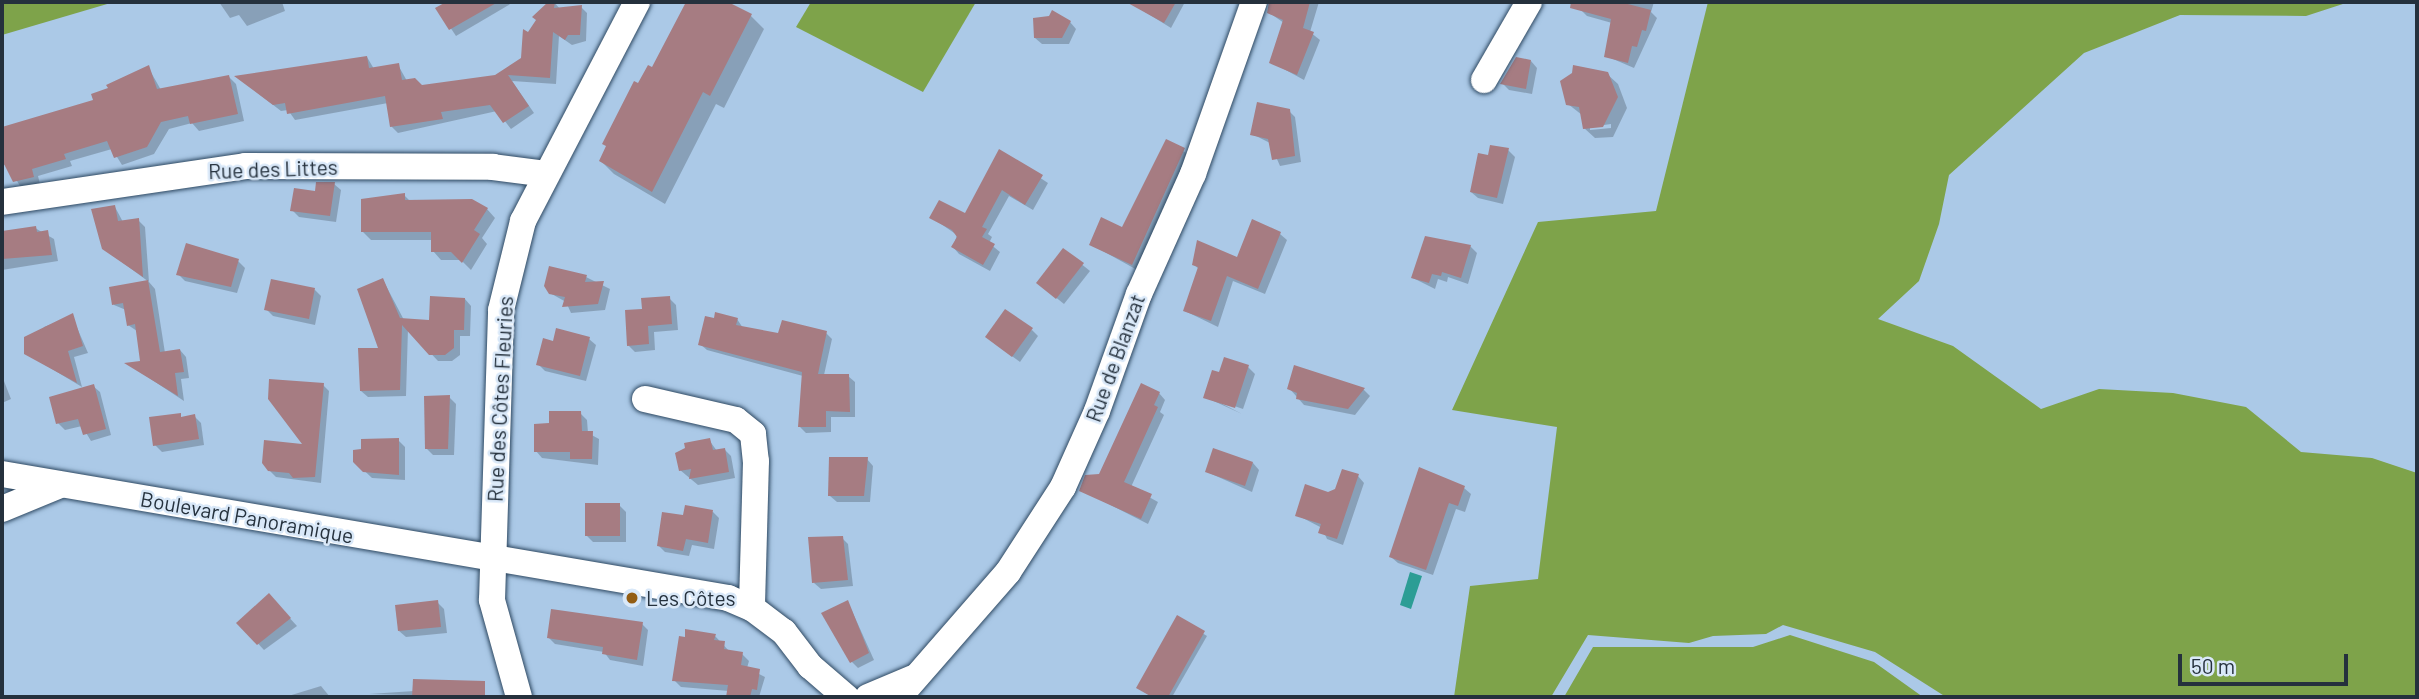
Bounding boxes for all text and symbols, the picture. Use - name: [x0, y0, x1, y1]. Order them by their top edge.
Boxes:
- street label: Rue des Littes: [208, 154, 338, 184]
- street label: Rue de Blanzat: [1080, 291, 1150, 425]
- street label: Rue des Côtes Fleuries: [482, 295, 518, 503]
- street label: Boulevard Panoramique: [138, 486, 356, 548]
- place label: Les Côtes: [646, 585, 736, 611]
- marker: Les Côtes: [624, 590, 640, 606]
- scale bar: [2181, 640, 2351, 684]
- text: 50 m: [2191, 653, 2235, 678]

